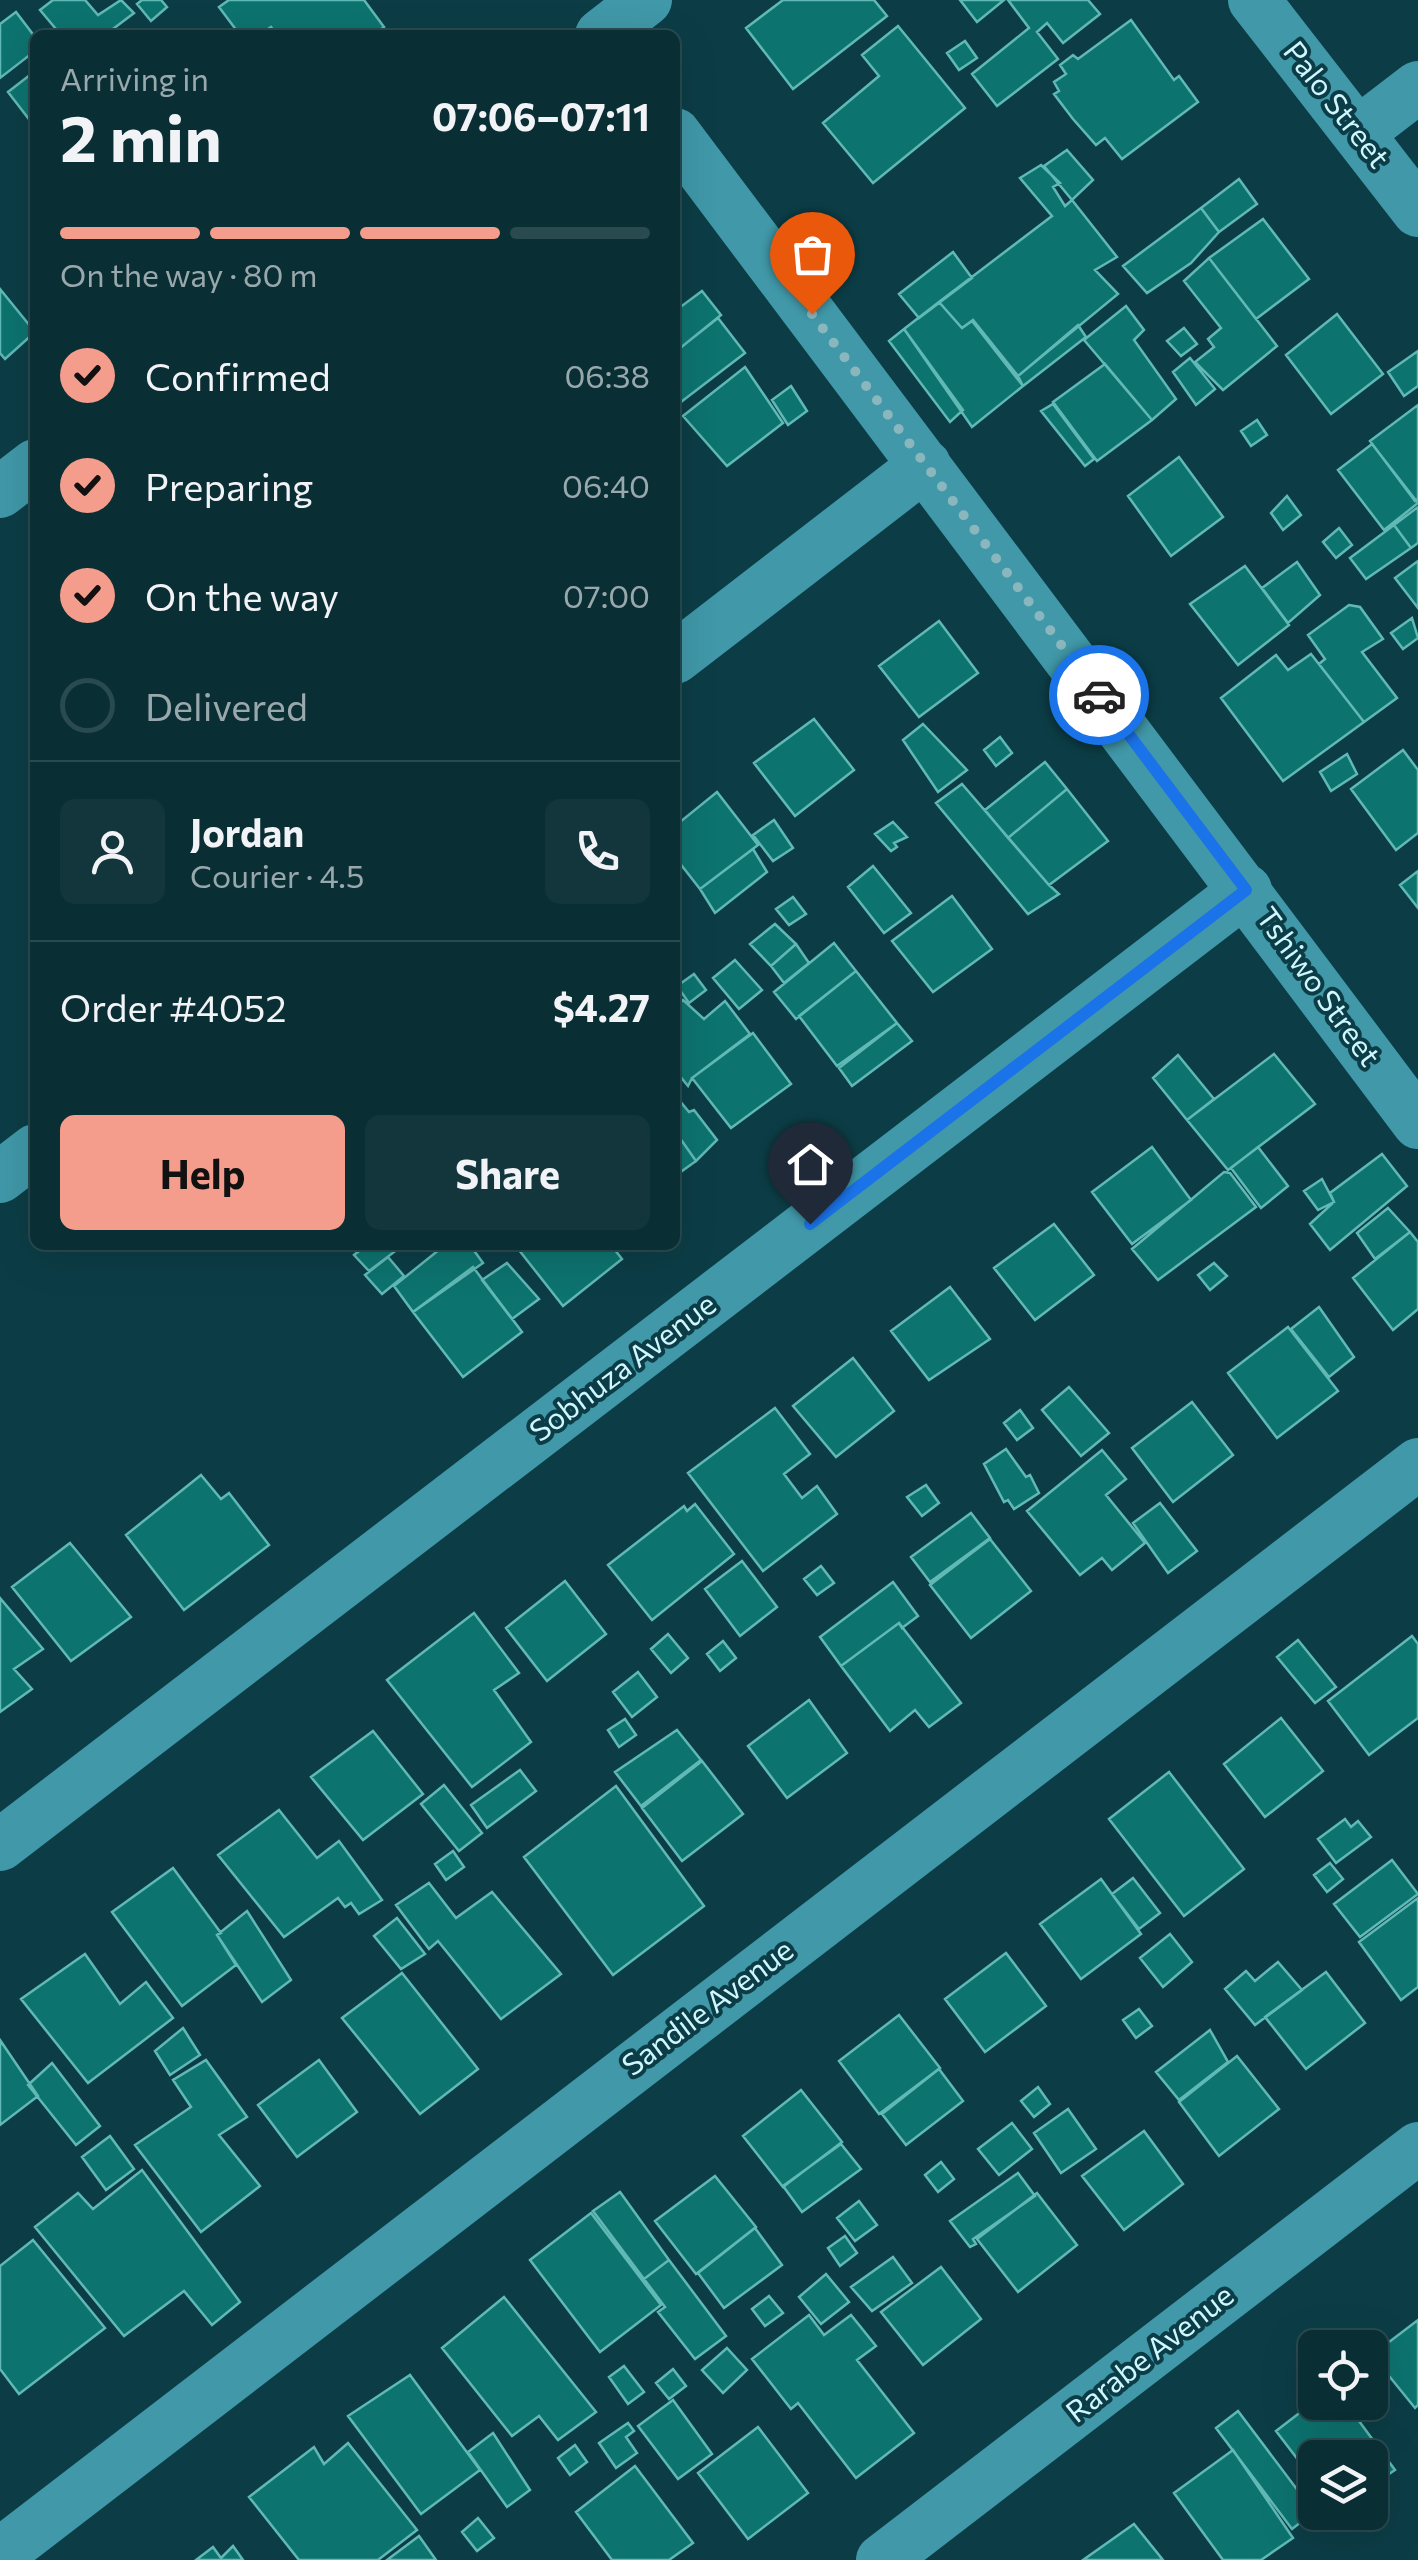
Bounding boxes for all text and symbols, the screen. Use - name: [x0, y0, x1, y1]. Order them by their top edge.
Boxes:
- street label: Palo Street: [1277, 33, 1399, 174]
- text: Arriving in: [60, 58, 209, 98]
- text: 07:06–07:11: [432, 92, 650, 139]
- text: 2 min: [60, 96, 222, 175]
- pin: [770, 212, 855, 315]
- icon: bag: [785, 227, 840, 282]
- text: On the way · 80 m: [60, 254, 317, 294]
- icon: check: [60, 348, 115, 403]
- text: Confirmed: [145, 352, 331, 399]
- text: 06:38: [564, 355, 650, 395]
- icon: check: [60, 458, 115, 513]
- text: Preparing: [145, 462, 313, 509]
- text: 06:40: [562, 465, 650, 505]
- icon: check: [60, 568, 115, 623]
- text: On the way: [145, 572, 339, 619]
- text: 07:00: [563, 575, 650, 615]
- courier: [1049, 645, 1149, 745]
- icon: car: [1072, 668, 1127, 723]
- text: Delivered: [145, 682, 308, 729]
- button: person: [60, 799, 165, 904]
- button: phone: [545, 799, 650, 904]
- text: Jordan: [190, 808, 304, 855]
- text: Courier · 4.5: [190, 855, 364, 895]
- street label: Tshiwo Street: [1250, 899, 1390, 1072]
- text: Order #4052: [60, 983, 286, 1030]
- text: $4.27: [553, 983, 650, 1030]
- button: Help: [60, 1115, 345, 1230]
- button: Share: [365, 1115, 650, 1230]
- pin: [768, 1122, 853, 1225]
- icon: home: [783, 1137, 838, 1192]
- street label: Sobhuza Avenue: [521, 1284, 722, 1448]
- street label: Sandile Avenue: [614, 1930, 799, 2082]
- street label: Rarabe Avenue: [1057, 2275, 1240, 2429]
- map controls: [1298, 2330, 1388, 2530]
- button: locate: [1298, 2330, 1388, 2420]
- button: layers: [1298, 2440, 1388, 2530]

